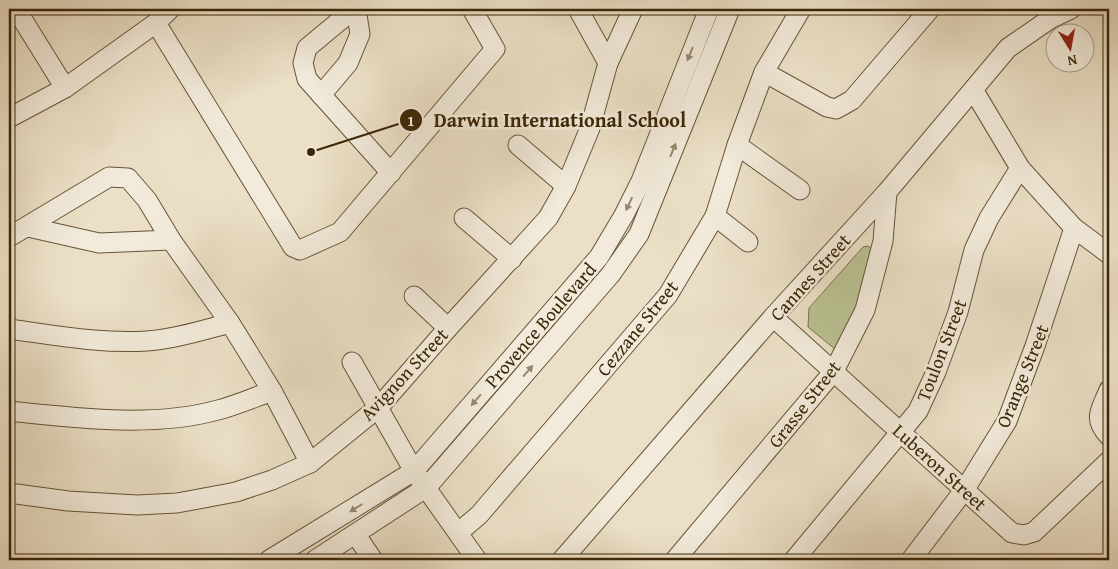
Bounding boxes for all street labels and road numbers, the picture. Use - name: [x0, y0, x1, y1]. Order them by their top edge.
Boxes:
- street label: Cannes Street: [763, 227, 857, 327]
- street label: Provence Boulevard: [478, 256, 603, 394]
- street label: Cezzane Street: [589, 274, 685, 382]
- street label: Toulon Street: [909, 294, 973, 405]
- street label: Orange Street: [989, 320, 1056, 432]
- street label: Avignon Street: [353, 321, 455, 427]
- street label: Grasse Street: [761, 354, 847, 454]
- street label: Luberon Street: [887, 417, 994, 517]

